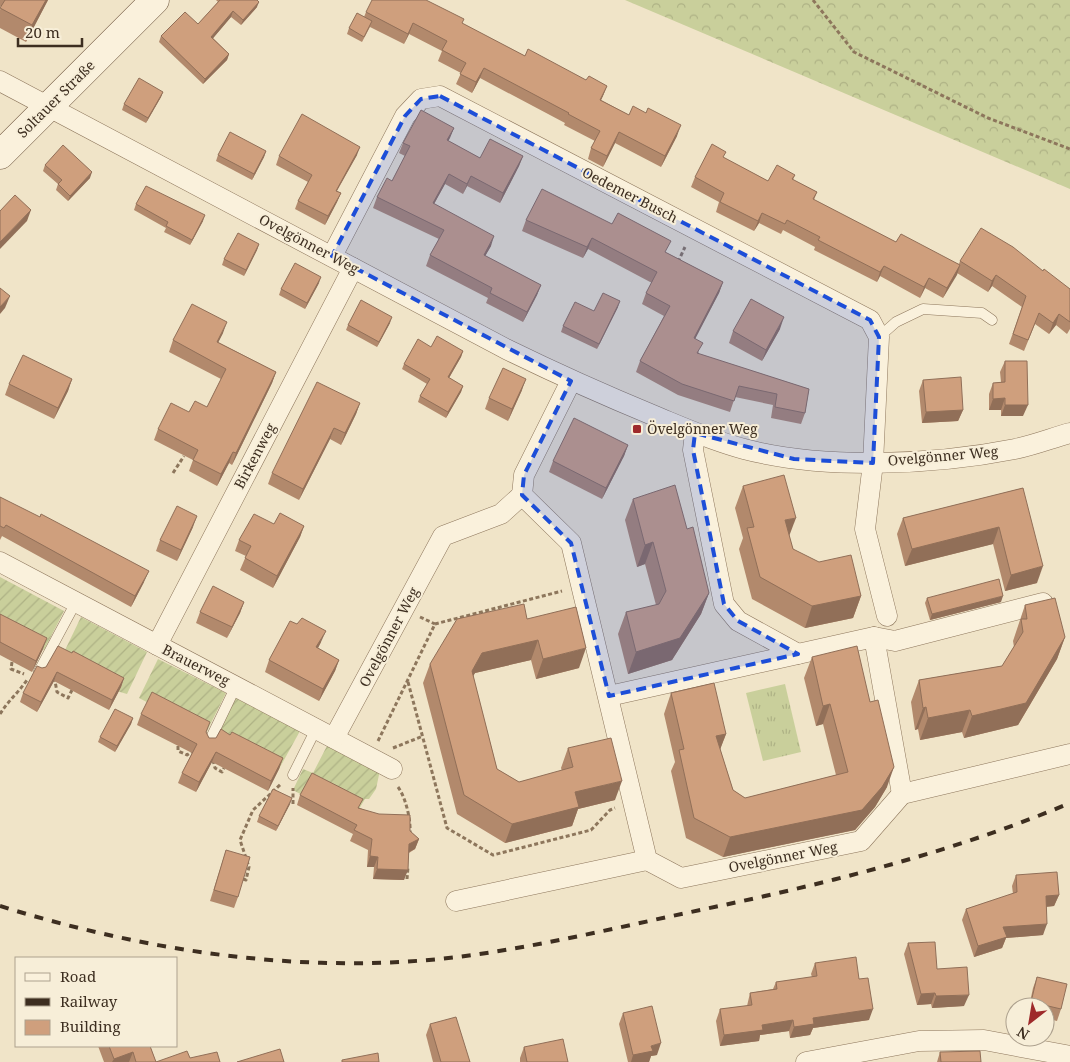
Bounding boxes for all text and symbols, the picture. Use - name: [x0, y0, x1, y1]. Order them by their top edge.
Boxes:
- scale bar: [18, 15, 81, 47]
- text: 20 m: [25, 22, 60, 42]
- street label: Soltauer Straße: [13, 56, 99, 142]
- street label: Oedemer Busch: [579, 162, 681, 227]
- street label: Ovelgönner Weg: [256, 209, 363, 278]
- street label: Birkenweg: [229, 419, 280, 492]
- place label: Övelgönner Weg: [647, 419, 758, 438]
- marker: Övelgönner Weg: [631, 423, 643, 435]
- street label: Ovelgönner Weg: [887, 441, 999, 470]
- street label: Ovelgönner Weg: [354, 583, 423, 690]
- street label: Brauerweg: [159, 639, 234, 690]
- street label: Ovelgönner Weg: [727, 837, 839, 876]
- legend: [15, 957, 178, 1047]
- text: Road: [60, 966, 96, 986]
- text: Railway: [60, 991, 118, 1011]
- north arrow: [1005, 997, 1055, 1047]
- text: Building: [60, 1016, 121, 1036]
- text: N: [1013, 1023, 1033, 1045]

